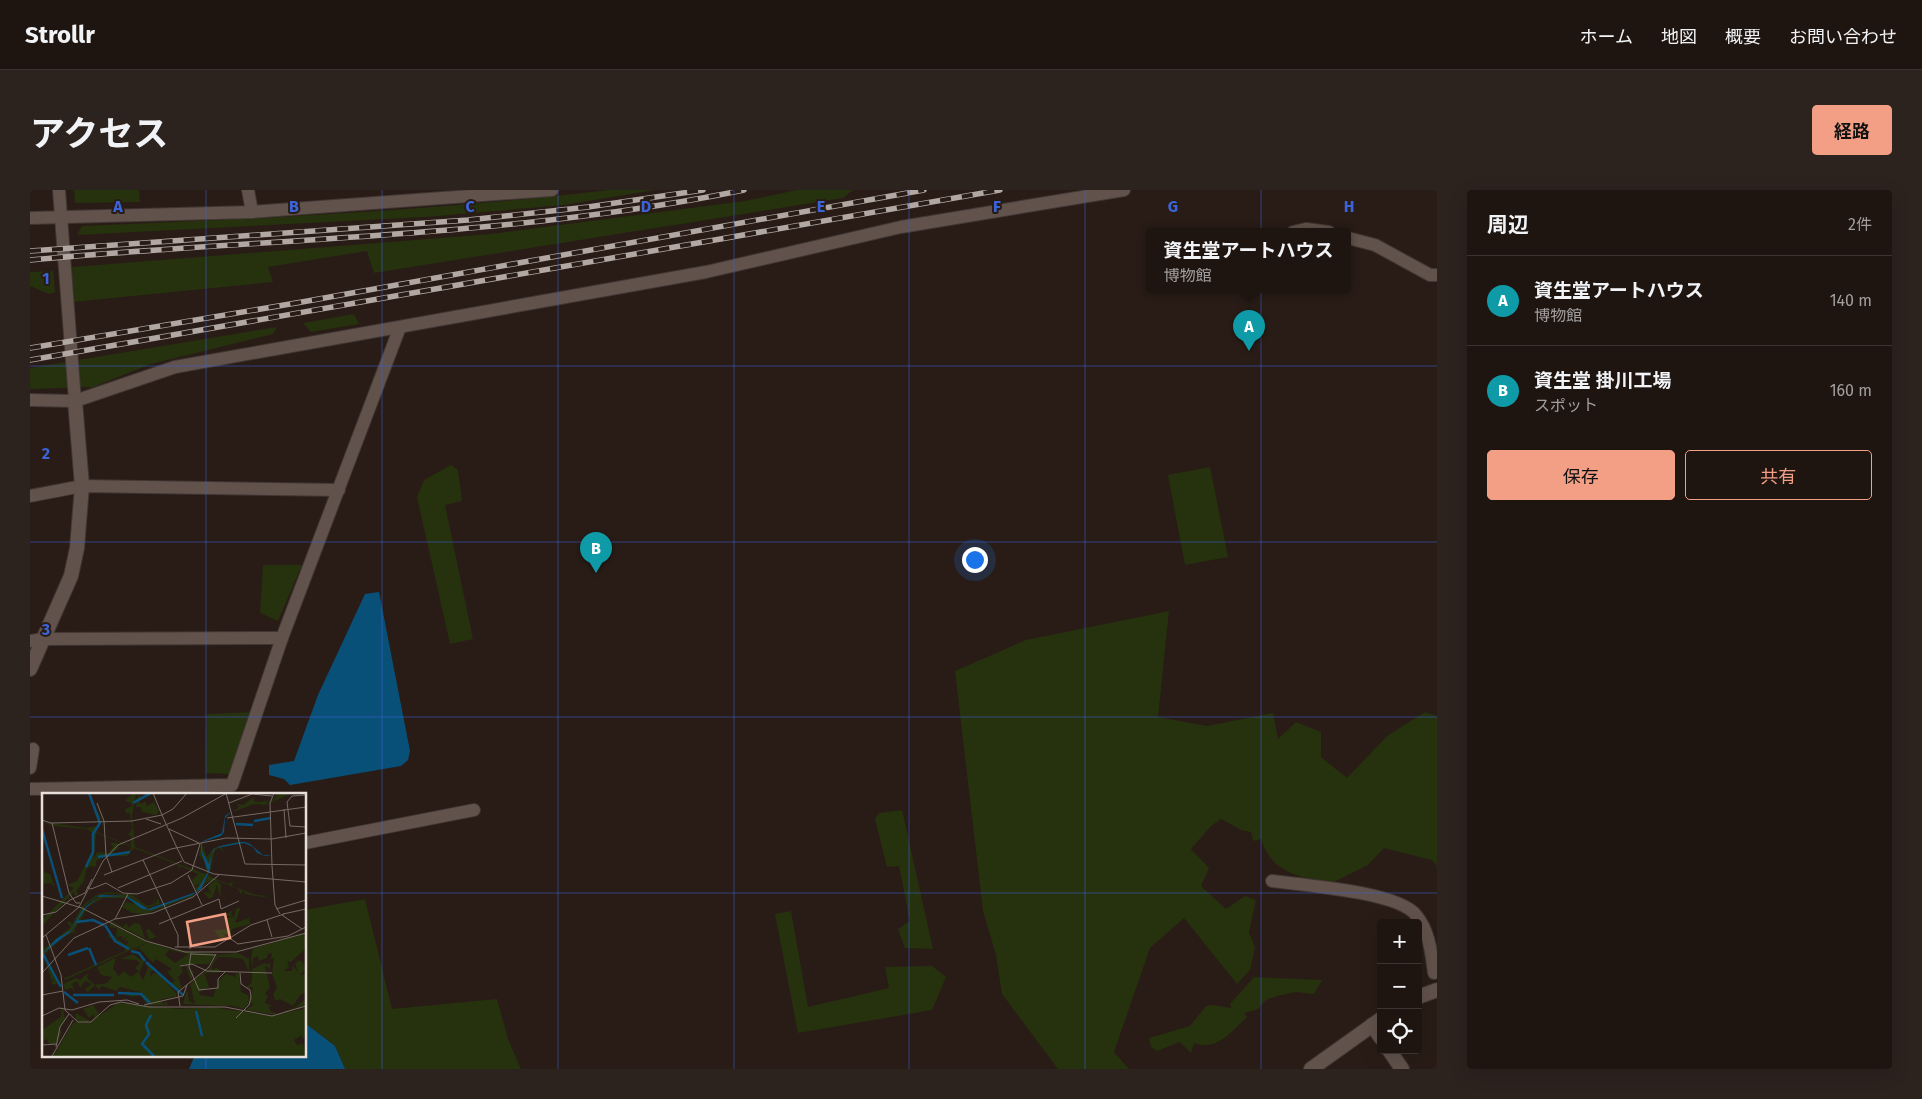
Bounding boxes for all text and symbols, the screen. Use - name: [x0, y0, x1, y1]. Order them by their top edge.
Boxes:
- text: Strollr: [25, 21, 95, 49]
- text: ホーム: [1580, 26, 1633, 48]
- text: 地図: [1661, 26, 1697, 48]
- text: 概要: [1725, 26, 1761, 48]
- text: お問い合わせ: [1789, 26, 1897, 48]
- button: 経路: [1812, 105, 1892, 155]
- text: アクセス: [30, 113, 168, 155]
- text: A: [112, 197, 123, 216]
- text: B: [289, 197, 299, 216]
- text: C: [465, 197, 475, 216]
- text: D: [641, 197, 651, 216]
- text: E: [817, 197, 825, 216]
- text: F: [993, 197, 1001, 216]
- text: G: [1168, 197, 1178, 216]
- text: H: [1344, 197, 1354, 216]
- text: 周辺: [1487, 212, 1529, 238]
- text: 2件: [1848, 215, 1872, 234]
- popup: [1146, 228, 1351, 293]
- text: 資生堂アートハウス: [1164, 239, 1333, 262]
- text: 博物館: [1164, 266, 1212, 285]
- text: 1: [42, 269, 50, 288]
- text: 資生堂アートハウス: [1534, 279, 1704, 302]
- text: A: [1498, 291, 1508, 310]
- text: 140 m: [1830, 291, 1872, 310]
- text: 博物館: [1534, 306, 1582, 325]
- pin: A: [1233, 310, 1265, 351]
- text: 資生堂 掛川工場: [1534, 369, 1672, 392]
- text: B: [1498, 381, 1508, 400]
- text: 160 m: [1830, 381, 1872, 400]
- text: スポット: [1534, 396, 1598, 415]
- text: 2: [42, 444, 50, 463]
- button: 保存: [1487, 450, 1675, 500]
- button: 共有: [1685, 450, 1872, 500]
- pin: B: [580, 532, 612, 573]
- your location: [962, 547, 988, 573]
- text: 3: [41, 620, 50, 639]
- inset map: [42, 793, 306, 1056]
- map controls: [1377, 919, 1422, 1054]
- button: +: [1377, 919, 1422, 964]
- button: −: [1377, 964, 1422, 1009]
- button: locate: [1377, 1009, 1422, 1054]

